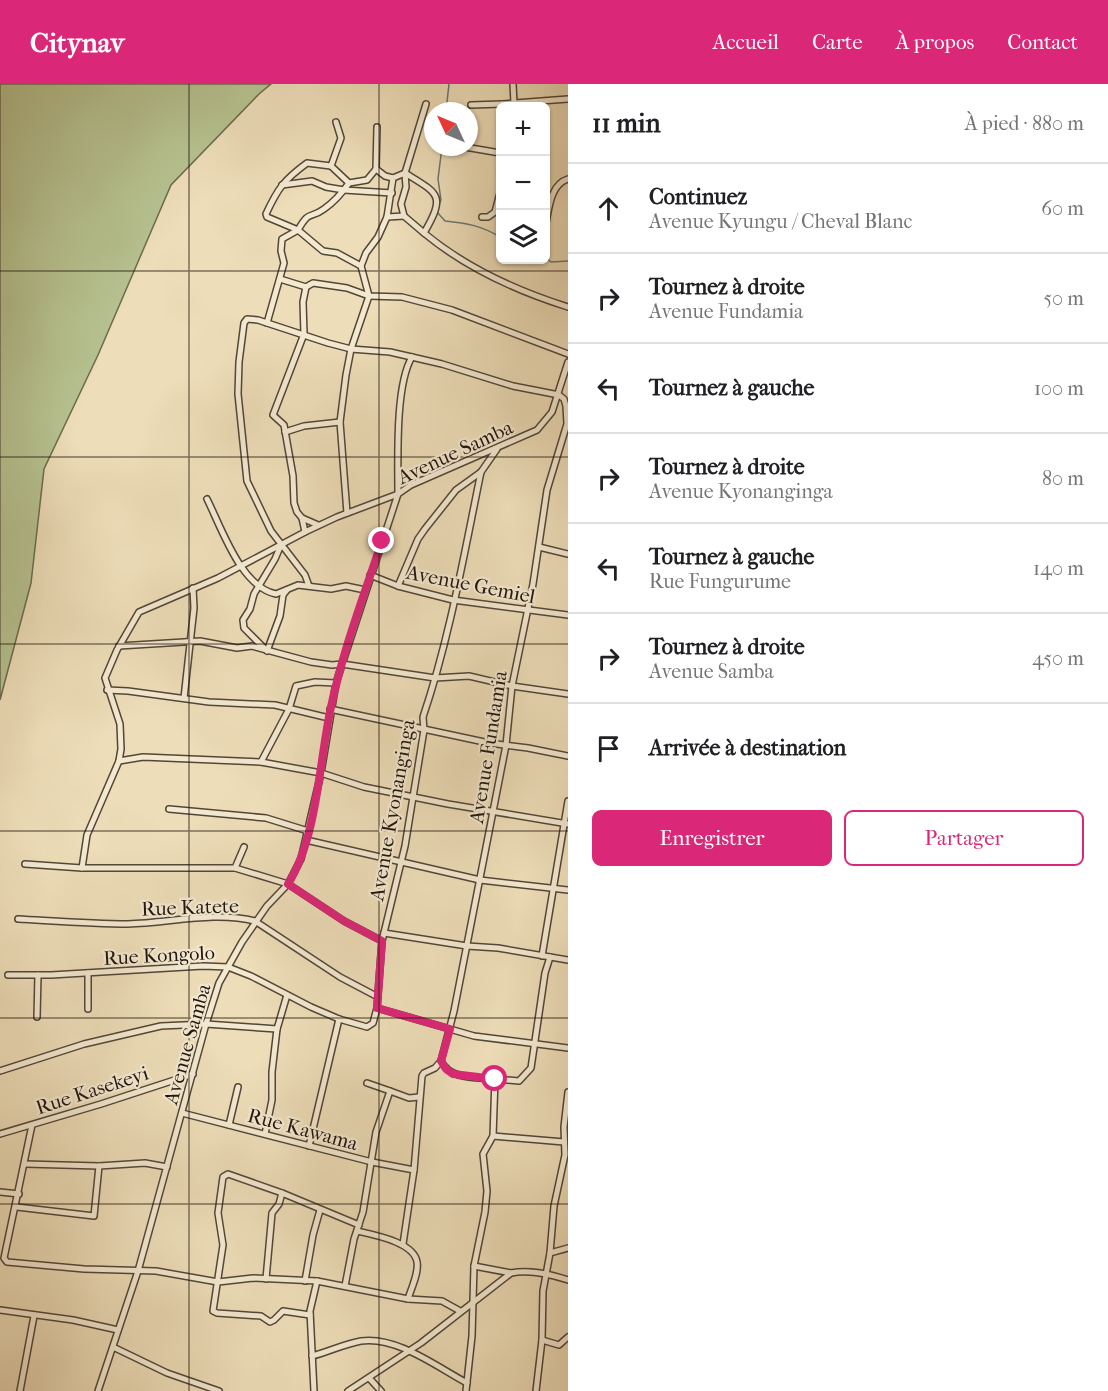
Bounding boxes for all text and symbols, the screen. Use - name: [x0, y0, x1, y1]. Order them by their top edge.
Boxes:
- text: Citynav: [30, 26, 124, 59]
- text: Accueil: [713, 30, 779, 54]
- text: Carte: [812, 30, 863, 54]
- text: À propos: [896, 30, 974, 54]
- text: Contact: [1007, 30, 1078, 54]
- north arrow: [424, 102, 478, 156]
- map controls: [496, 102, 550, 264]
- button: +: [496, 102, 550, 156]
- text: 11 min: [592, 108, 661, 139]
- text: À pied · 880 m: [965, 112, 1084, 135]
- button: −: [496, 156, 550, 210]
- text: Continuez: [649, 184, 747, 210]
- icon: ahead: [592, 192, 625, 225]
- text: 60 m: [1041, 197, 1084, 220]
- button: layers: [496, 210, 550, 264]
- text: Avenue Kyungu / Cheval Blanc: [649, 210, 912, 233]
- text: Tournez à droite: [649, 274, 805, 300]
- icon: right: [592, 282, 625, 315]
- text: 50 m: [1043, 287, 1084, 310]
- text: Avenue Fundamia: [649, 300, 803, 323]
- icon: left: [592, 372, 625, 405]
- text: Tournez à gauche: [649, 375, 814, 401]
- text: 100 m: [1034, 377, 1084, 400]
- street label: Avenue Samba: [393, 415, 517, 490]
- text: Tournez à droite: [649, 454, 805, 480]
- icon: right: [592, 462, 625, 495]
- text: 80 m: [1042, 467, 1084, 490]
- text: Avenue Kyonanginga: [649, 480, 833, 503]
- route end: [368, 527, 394, 553]
- text: Tournez à gauche: [649, 544, 814, 570]
- icon: left: [592, 552, 625, 585]
- text: 140 m: [1033, 557, 1084, 580]
- street label: Avenue Gemiel: [404, 561, 538, 608]
- text: Rue Fungurume: [649, 570, 791, 593]
- text: Tournez à droite: [649, 634, 805, 660]
- icon: right: [592, 642, 625, 675]
- text: 450 m: [1032, 647, 1084, 670]
- text: Avenue Samba: [649, 660, 774, 683]
- street label: Avenue Fundamia: [465, 668, 512, 826]
- street label: Avenue Kyonanginga: [365, 717, 420, 904]
- icon: arrive: [592, 732, 625, 765]
- text: Arrivée à destination: [649, 735, 846, 761]
- button: Enregistrer: [592, 810, 832, 866]
- button: Partager: [844, 810, 1084, 866]
- street label: Rue Katete: [141, 894, 239, 921]
- street label: Rue Kongolo: [103, 941, 215, 970]
- street label: Avenue Samba: [159, 980, 216, 1108]
- street label: Rue Kasekeyi: [33, 1061, 151, 1119]
- route start: [481, 1065, 507, 1091]
- street label: Rue Kawama: [245, 1104, 361, 1155]

